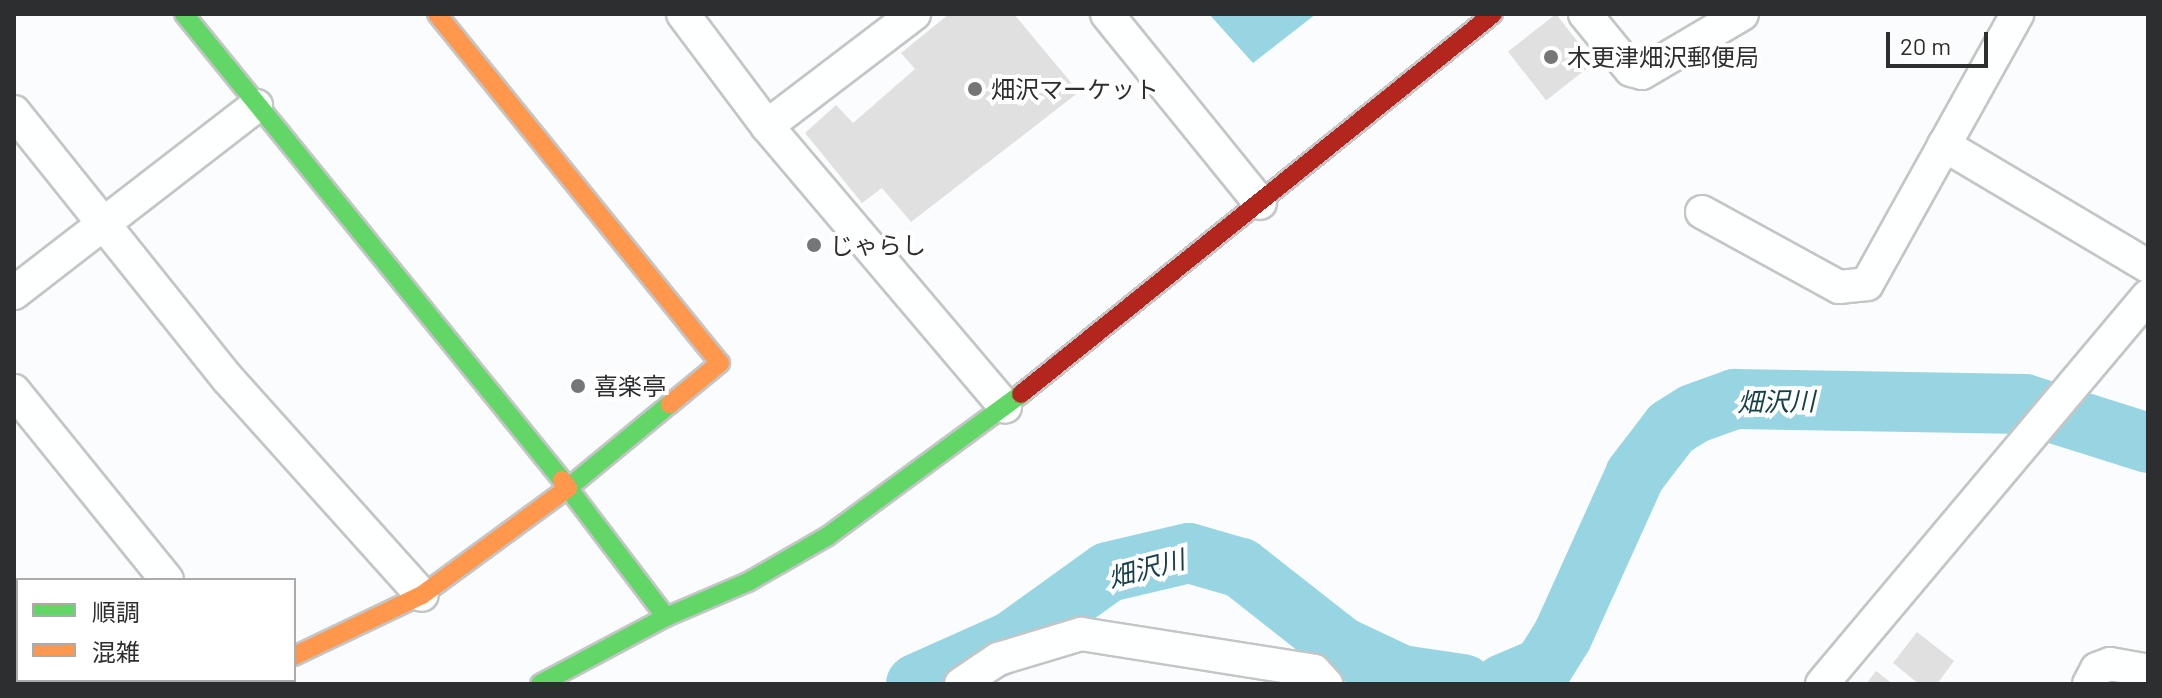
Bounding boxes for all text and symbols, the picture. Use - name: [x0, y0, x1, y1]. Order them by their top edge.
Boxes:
- scale bar: [1890, 16, 1992, 66]
- text: 20 m: [1900, 31, 1951, 60]
- place label: 木更津畑沢郵便局: [1567, 43, 1759, 71]
- marker: 木更津畑沢郵便局: [1542, 48, 1560, 66]
- place label: 畑沢マーケット: [991, 75, 1159, 103]
- marker: 畑沢マーケット: [966, 80, 984, 98]
- place label: じゃらし: [830, 231, 926, 259]
- marker: じゃらし: [805, 236, 823, 254]
- place label: 喜楽亭: [594, 372, 666, 400]
- marker: 喜楽亭: [569, 377, 587, 395]
- water label: 畑沢川: [1737, 385, 1815, 417]
- water label: 畑沢川: [1104, 543, 1188, 593]
- legend: [16, 578, 296, 682]
- text: 順調: [92, 597, 140, 626]
- text: 混雑: [92, 637, 140, 666]

